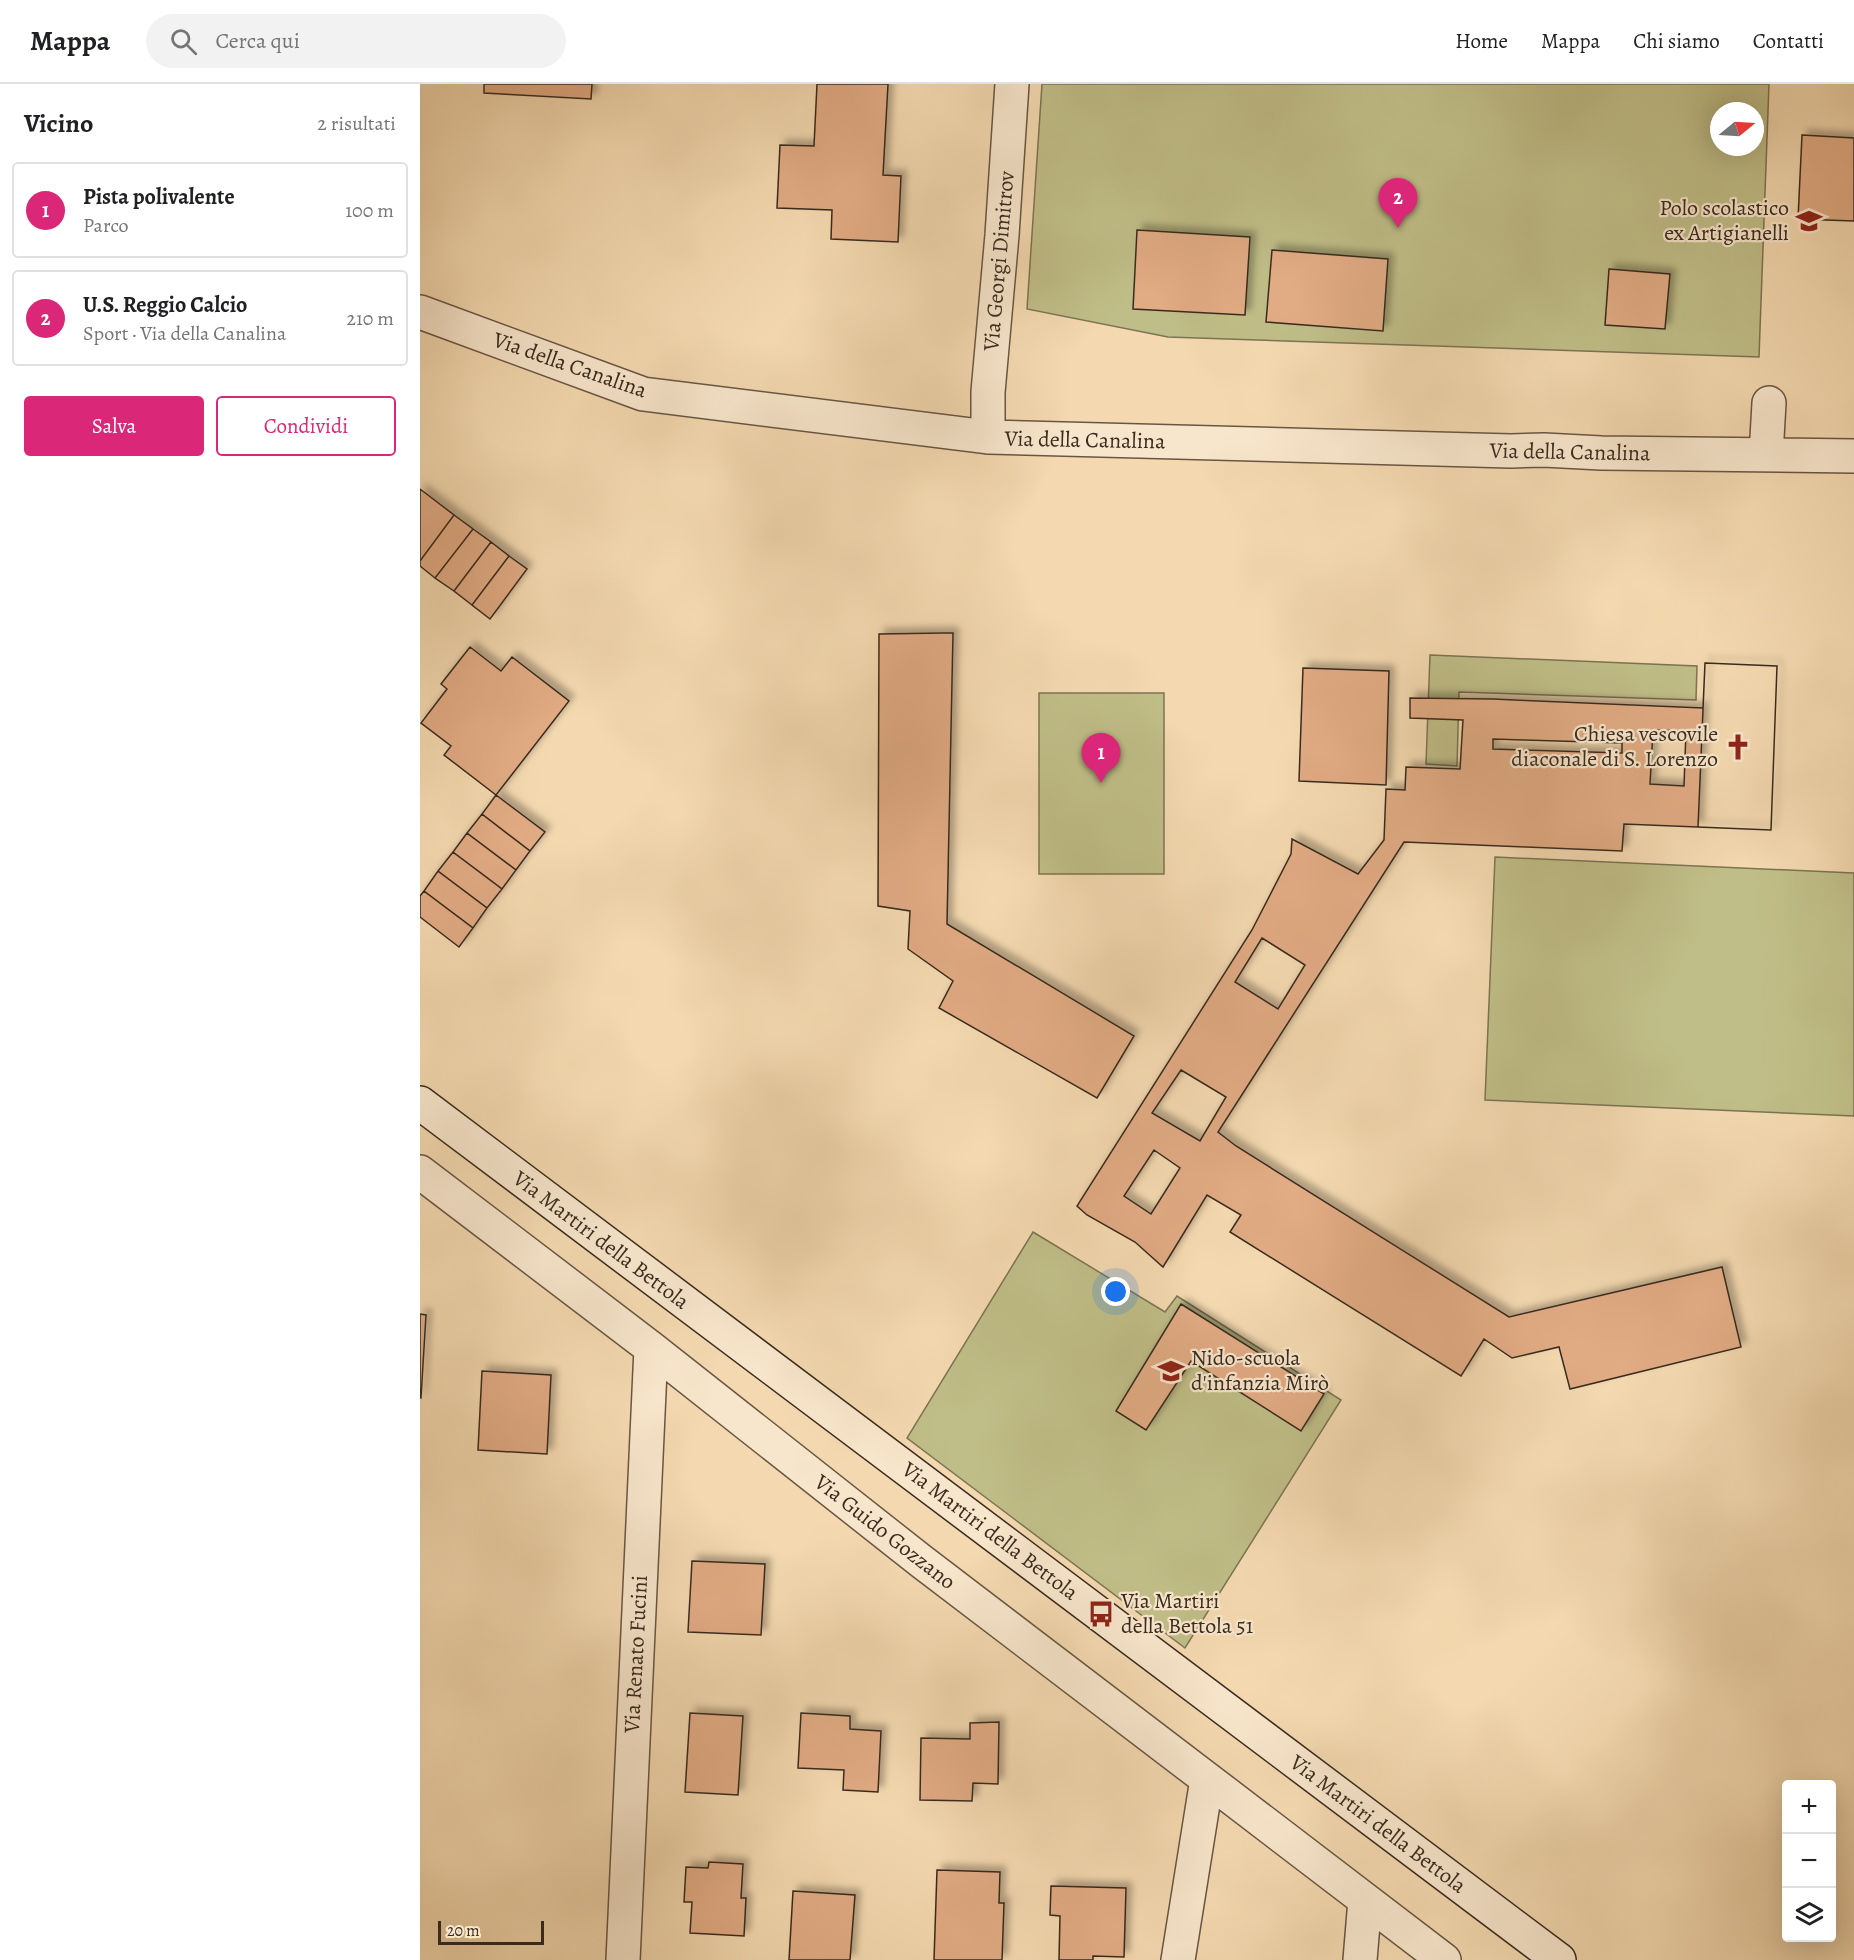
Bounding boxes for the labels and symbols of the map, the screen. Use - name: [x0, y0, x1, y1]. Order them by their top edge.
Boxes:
- north arrow: [1710, 102, 1764, 156]
- street label: Via Georgi Dimitrov: [976, 170, 1022, 353]
- pin: 2: [1378, 178, 1418, 228]
- place label: Polo scolastico ex Artigianelli: [1660, 193, 1789, 248]
- school or university icon: Polo scolastico ex Artigianelli: [1794, 206, 1824, 236]
- street label: Via della Canalina: [488, 324, 651, 406]
- street label: Via della Canalina: [1003, 424, 1166, 456]
- street label: Via della Canalina: [1488, 436, 1651, 468]
- place label: Chiesa vescovile diaconale di S. Lorenzo: [1511, 719, 1718, 774]
- church icon: Chiesa vescovile diaconale di S. Lorenzo: [1723, 732, 1753, 762]
- pin: 1: [1082, 734, 1120, 783]
- street label: Via Martiri della Bettola: [506, 1163, 696, 1317]
- your location: [1101, 1277, 1130, 1306]
- place label: Nido-scuola d'infanzia Mirò: [1191, 1343, 1329, 1398]
- school or university icon: Nido-scuola d'infanzia Mirò: [1156, 1356, 1186, 1386]
- street label: Via Martiri della Bettola: [895, 1454, 1085, 1608]
- street label: Via Guido Gozzano: [807, 1467, 962, 1597]
- street label: Via Renato Fucini: [617, 1574, 655, 1735]
- place label: Via Martiri della Bettola 51: [1120, 1586, 1253, 1641]
- bus stop icon: Via Martiri della Bettola 51: [1086, 1599, 1116, 1629]
- street label: Via Martiri della Bettola: [1283, 1747, 1473, 1901]
- scale bar: [438, 1918, 544, 1946]

